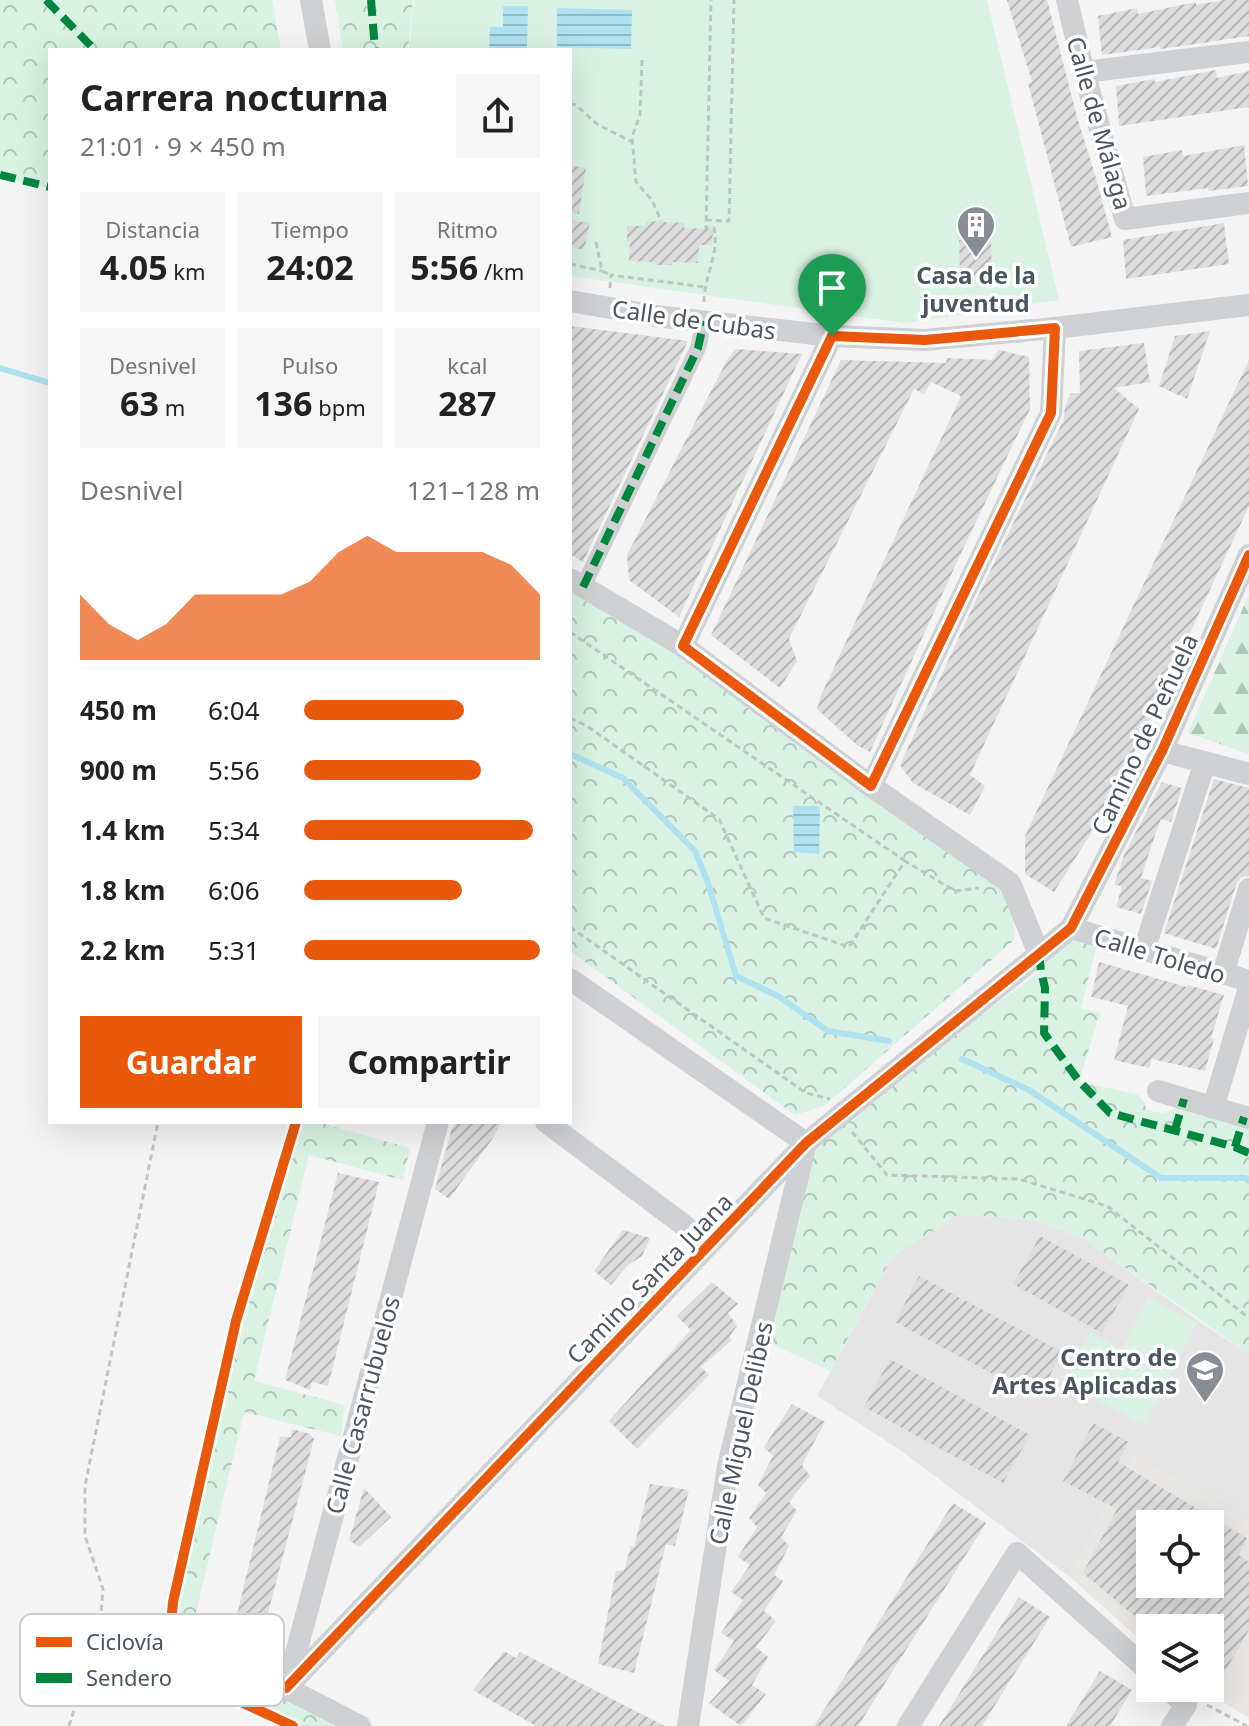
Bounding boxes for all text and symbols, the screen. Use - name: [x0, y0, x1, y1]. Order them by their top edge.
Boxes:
- street label: Calle de Málaga: [1060, 33, 1140, 213]
- text: Carrera nocturna: [80, 73, 388, 122]
- button: share: [456, 74, 540, 158]
- text: 21:01 · 9 × 450 m: [80, 128, 286, 164]
- building icon: Casa de la juventud: [955, 204, 997, 259]
- text: Distancia: [105, 214, 200, 244]
- text: Tiempo: [271, 214, 349, 244]
- text: Ritmo: [437, 214, 498, 244]
- text: 4.05: [100, 244, 168, 290]
- text: 24:02: [266, 244, 354, 290]
- text: 5:56: [410, 244, 478, 290]
- pin: [798, 254, 866, 336]
- text: km: [168, 256, 206, 286]
- text: /km: [478, 256, 524, 286]
- place label: Casa de la juventud: [916, 258, 1036, 319]
- icon: arrive: [810, 266, 854, 310]
- street label: Calle de Cubas: [610, 291, 778, 347]
- text: Desnivel: [109, 350, 196, 380]
- text: Pulso: [282, 350, 338, 380]
- text: kcal: [447, 350, 487, 380]
- text: 63: [120, 380, 159, 426]
- text: 136: [254, 380, 312, 426]
- text: 287: [438, 380, 497, 426]
- text: m: [159, 392, 185, 422]
- text: bpm: [312, 392, 366, 422]
- text: Desnivel: [80, 472, 183, 508]
- text: 121–128 m: [407, 472, 540, 508]
- street label: Camino de Peñuela: [1083, 628, 1205, 840]
- text: 450 m: [80, 692, 157, 728]
- text: 6:04: [208, 692, 260, 728]
- text: 900 m: [80, 752, 157, 788]
- text: 5:56: [208, 752, 260, 788]
- text: 1.4 km: [80, 812, 165, 848]
- text: 5:34: [208, 812, 260, 848]
- text: 1.8 km: [80, 872, 165, 908]
- text: 6:06: [208, 872, 260, 908]
- street label: Calle Toledo: [1090, 919, 1230, 991]
- text: 2.2 km: [80, 932, 165, 968]
- text: 5:31: [208, 932, 260, 968]
- button: Guardar: [80, 1016, 302, 1108]
- button: Compartir: [318, 1016, 540, 1108]
- street label: Camino Santa Juana: [559, 1185, 739, 1371]
- street label: Calle Casarrubuelos: [317, 1292, 407, 1518]
- street label: Calle Miguel Delibes: [700, 1318, 780, 1548]
- place label: Centro de Artes Aplicadas: [992, 1340, 1177, 1401]
- school or university icon: Centro de Artes Aplicadas: [1184, 1349, 1226, 1404]
- map controls: [1136, 1510, 1224, 1702]
- button: locate: [1136, 1510, 1224, 1598]
- legend: [20, 1614, 284, 1706]
- button: layers: [1136, 1614, 1224, 1702]
- text: Ciclovía: [86, 1626, 164, 1656]
- text: Sendero: [86, 1662, 172, 1692]

